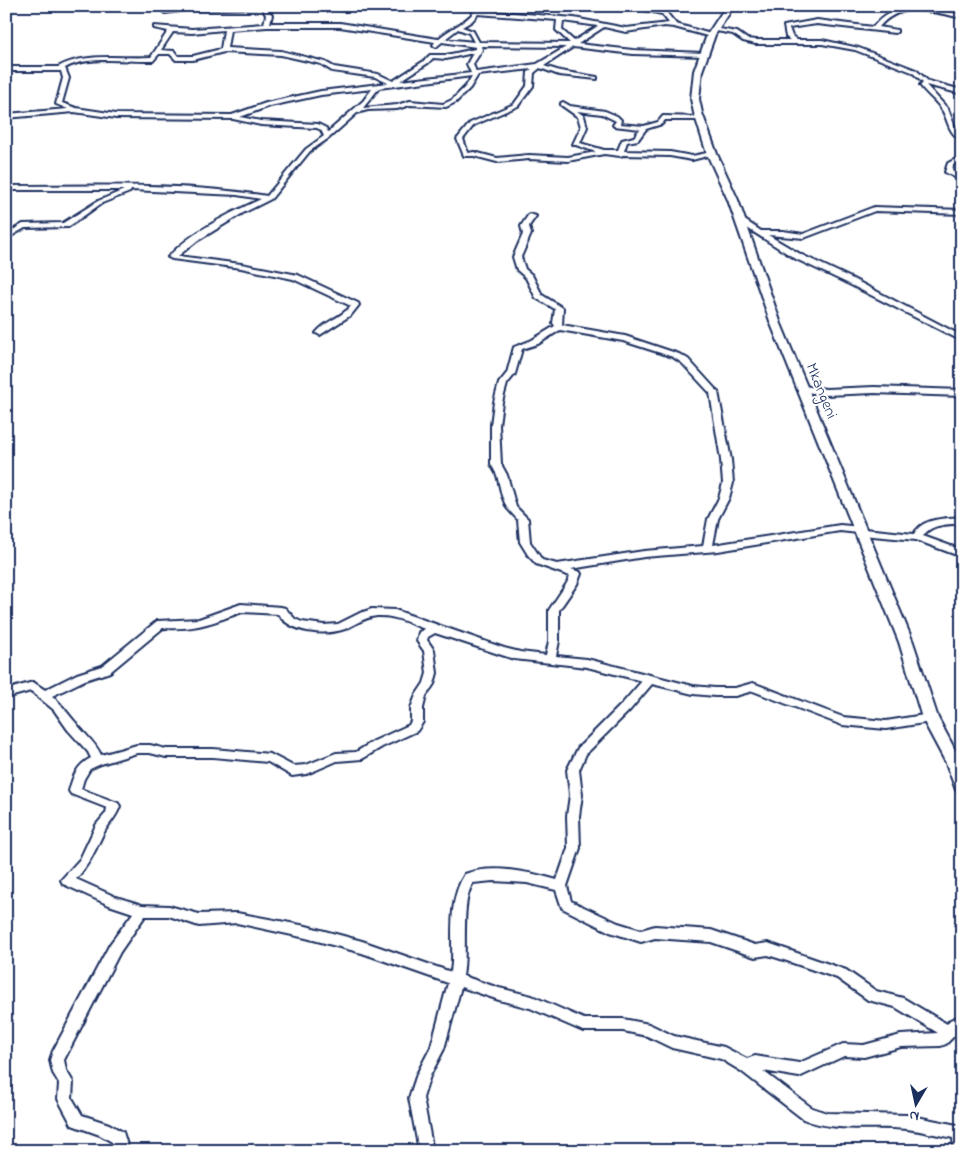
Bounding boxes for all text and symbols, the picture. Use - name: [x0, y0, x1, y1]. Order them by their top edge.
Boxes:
- street label: Mkangeni: [799, 359, 843, 423]
- north arrow: [890, 1080, 940, 1130]
- text: N: [908, 1104, 921, 1126]

